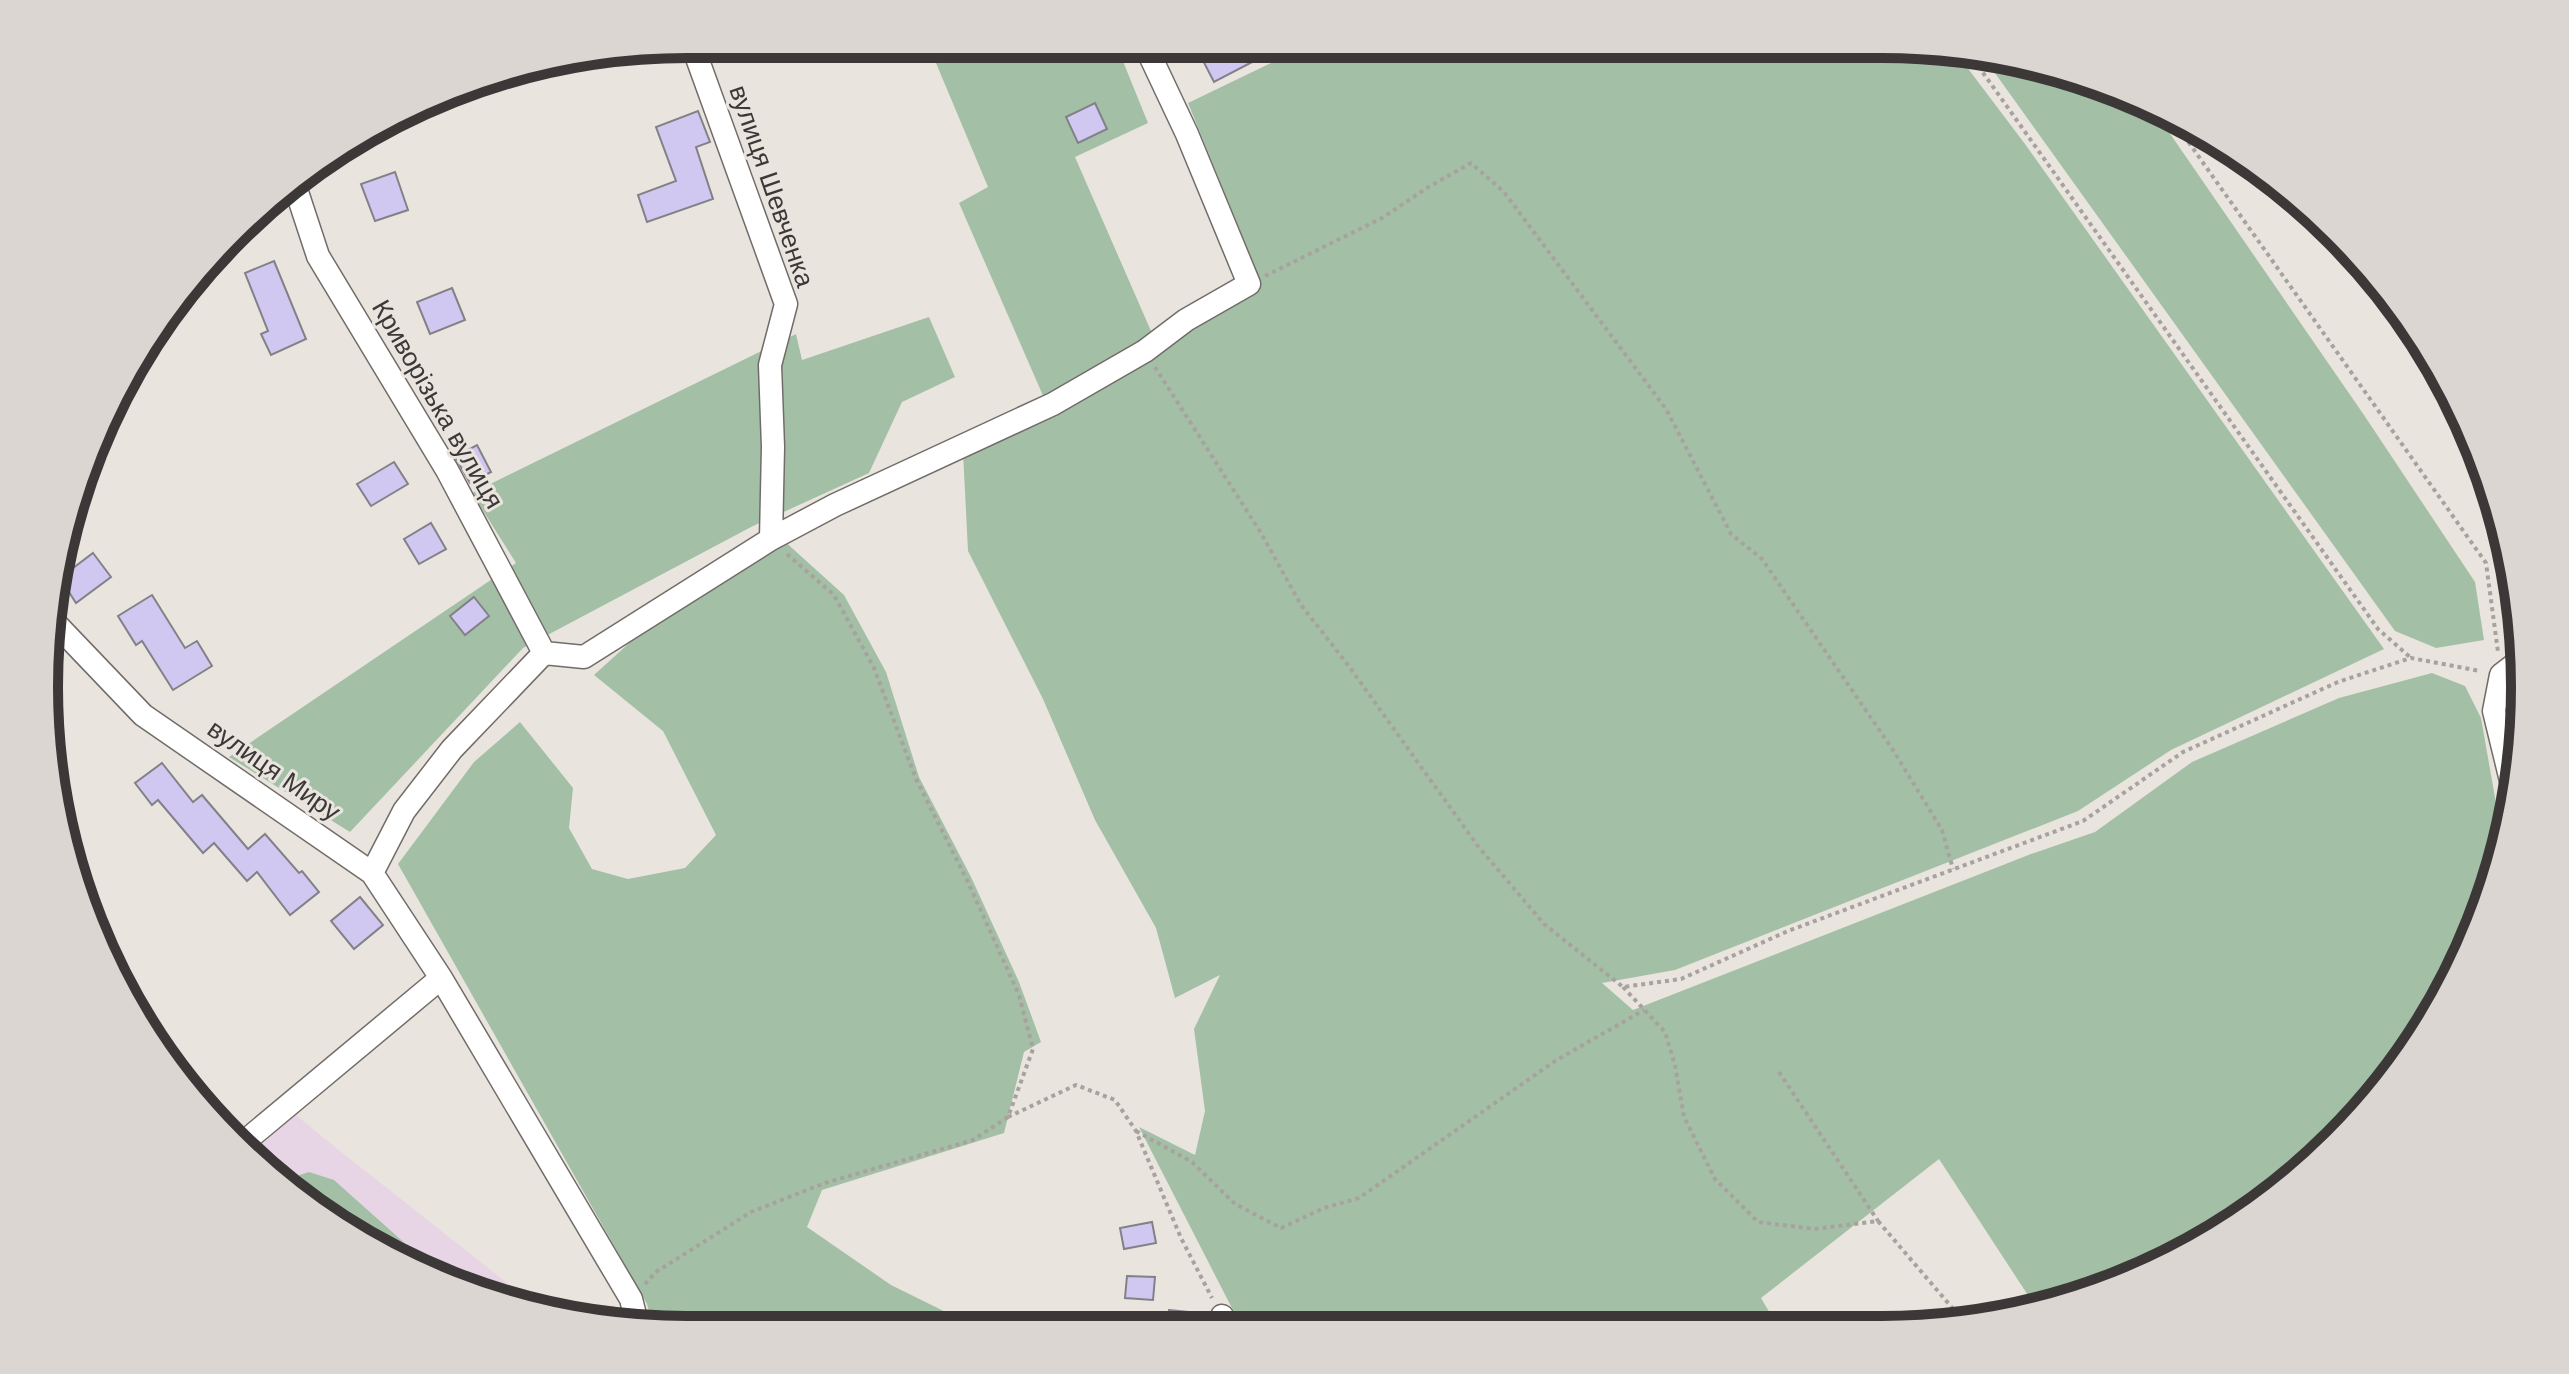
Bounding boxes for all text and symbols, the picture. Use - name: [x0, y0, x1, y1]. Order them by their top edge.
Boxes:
- street label: вулиця Шевченка: [723, 81, 821, 291]
- street label: Криворізька вулиця: [366, 294, 510, 514]
- street label: вулиця Миру: [202, 713, 346, 827]

